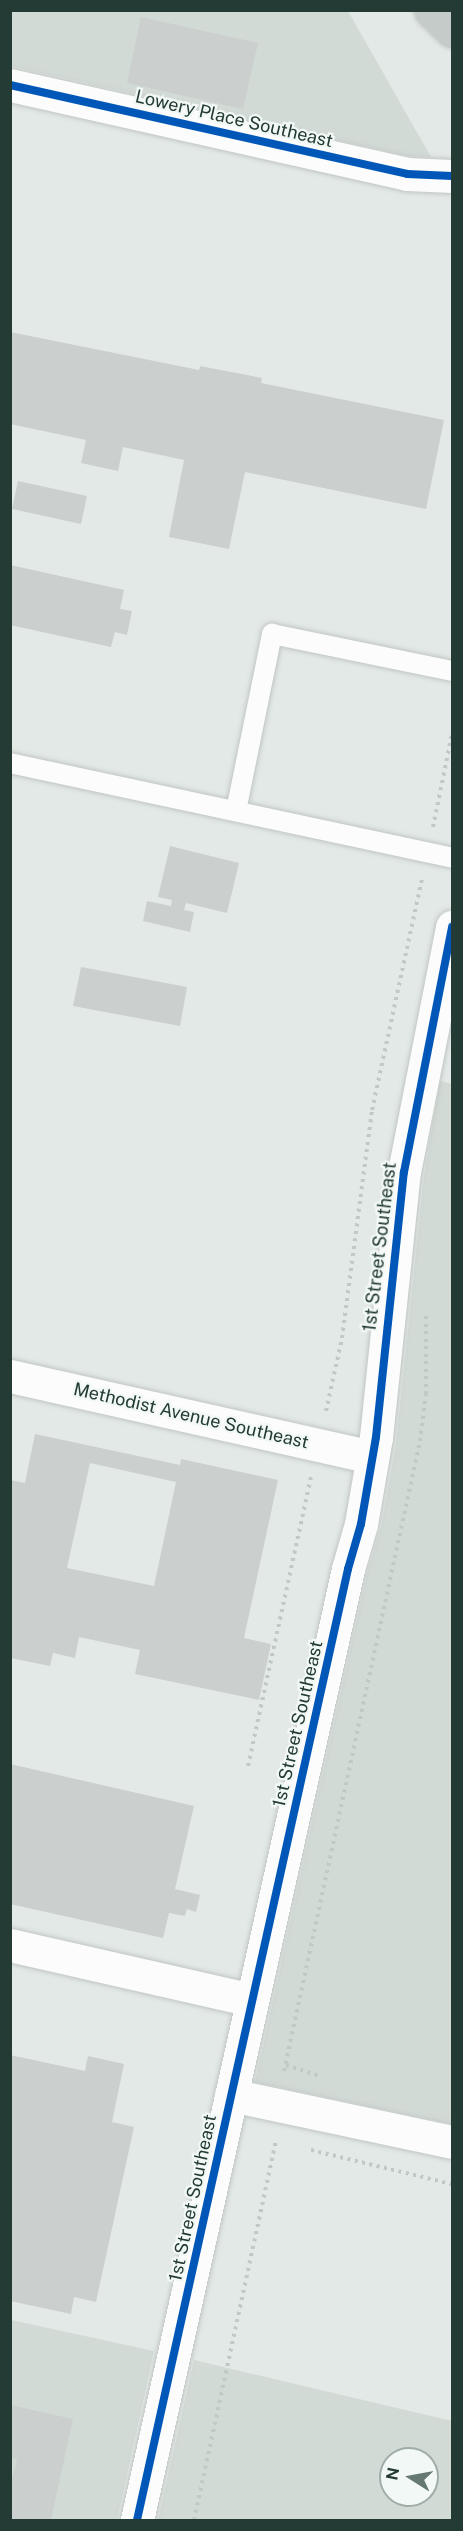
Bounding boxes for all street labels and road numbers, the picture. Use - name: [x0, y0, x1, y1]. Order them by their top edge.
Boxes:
- street label: Lowery Place Southeast: [133, 86, 335, 152]
- street label: 1st Street Southeast: [359, 1161, 401, 1333]
- street label: Methodist Avenue Southeast: [71, 1378, 311, 1454]
- street label: 1st Street Southeast: [268, 1639, 328, 1809]
- street label: 1st Street Southeast: [165, 2112, 221, 2284]

